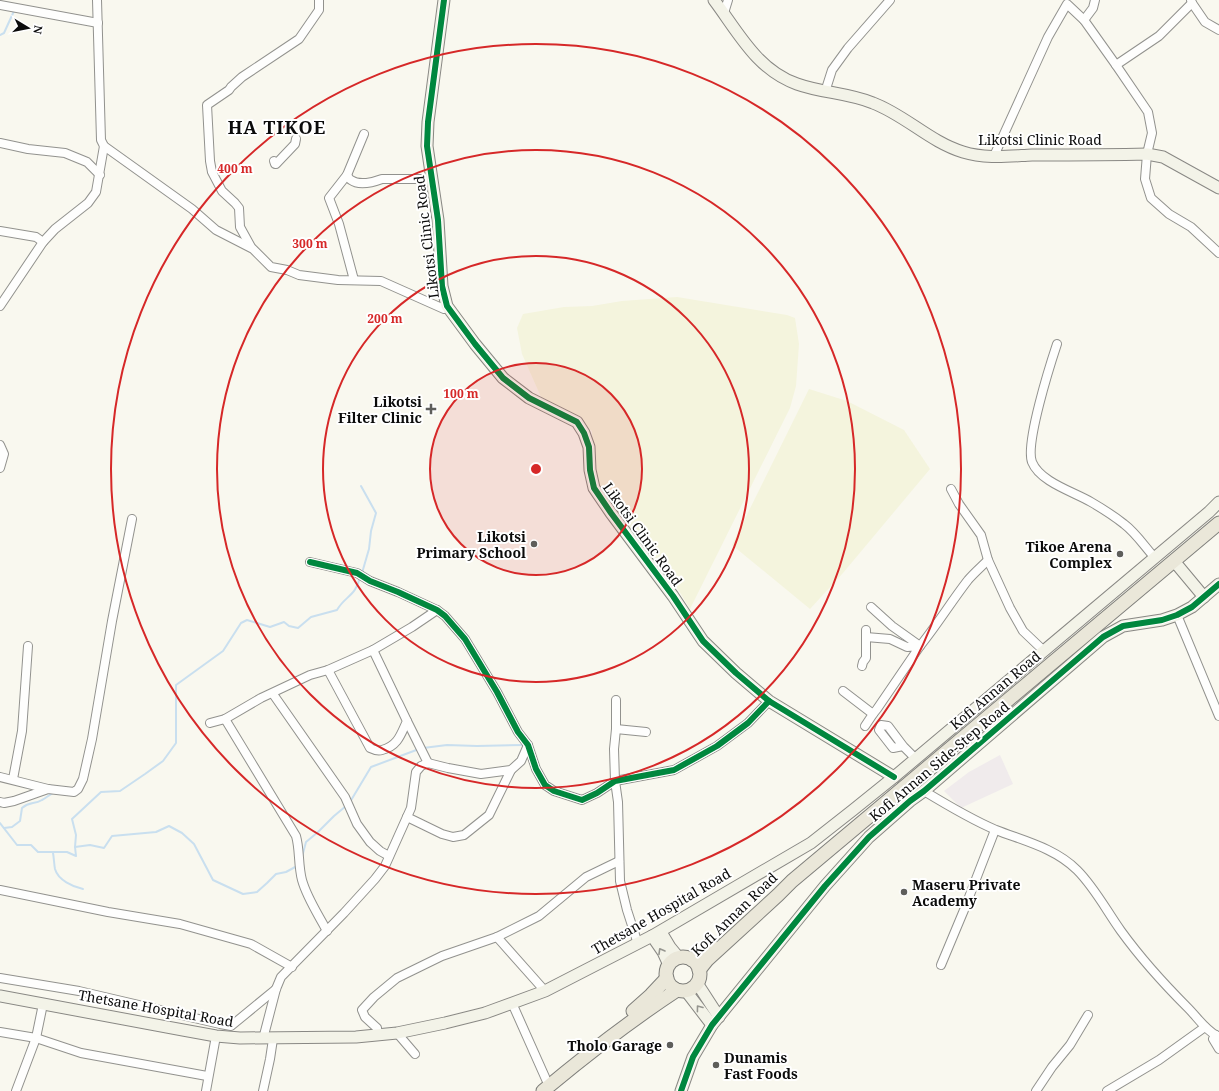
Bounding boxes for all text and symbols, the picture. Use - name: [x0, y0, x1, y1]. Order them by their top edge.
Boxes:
- north arrow: [8, 8, 48, 48]
- text: N: [30, 24, 46, 36]
- district label: HA TIKOE: [228, 115, 326, 139]
- street label: Likotsi Clinic Road: [978, 130, 1102, 149]
- text: 400 m: [217, 160, 253, 177]
- street label: Likotsi Clinic Road: [409, 174, 443, 300]
- text: 300 m: [292, 235, 328, 252]
- text: 200 m: [367, 310, 403, 327]
- text: 100 m: [443, 385, 479, 402]
- place label: Likotsi Filter Clinic: [338, 392, 422, 427]
- marker: Likotsi Filter Clinic: [425, 403, 437, 415]
- centre of rings: [529, 462, 543, 476]
- street label: Likotsi Clinic Road: [599, 478, 687, 590]
- place label: Likotsi Primary School: [417, 527, 526, 562]
- place label: Tikoe Arena Complex: [1025, 537, 1112, 572]
- marker: Likotsi Primary School: [529, 539, 539, 549]
- marker: Tikoe Arena Complex: [1115, 549, 1125, 559]
- street label: Kofi Annan Road: [946, 646, 1045, 734]
- street label: Kofi Annan Side-Step Road: [865, 696, 1013, 825]
- street label: Thetsane Hospital Road: [588, 863, 734, 959]
- street label: Kofi Annan Road: [687, 868, 781, 960]
- place label: Maseru Private Academy: [912, 875, 1021, 910]
- marker: Maseru Private Academy: [899, 887, 909, 897]
- one-way arrow: [659, 948, 666, 955]
- street label: Thetsane Hospital Road: [77, 985, 236, 1031]
- one-way arrow: [697, 1005, 704, 1012]
- place label: Tholo Garage: [567, 1036, 662, 1055]
- marker: Tholo Garage: [665, 1040, 675, 1050]
- place label: Dunamis Fast Foods: [724, 1048, 798, 1083]
- marker: Dunamis Fast Foods: [711, 1060, 721, 1070]

